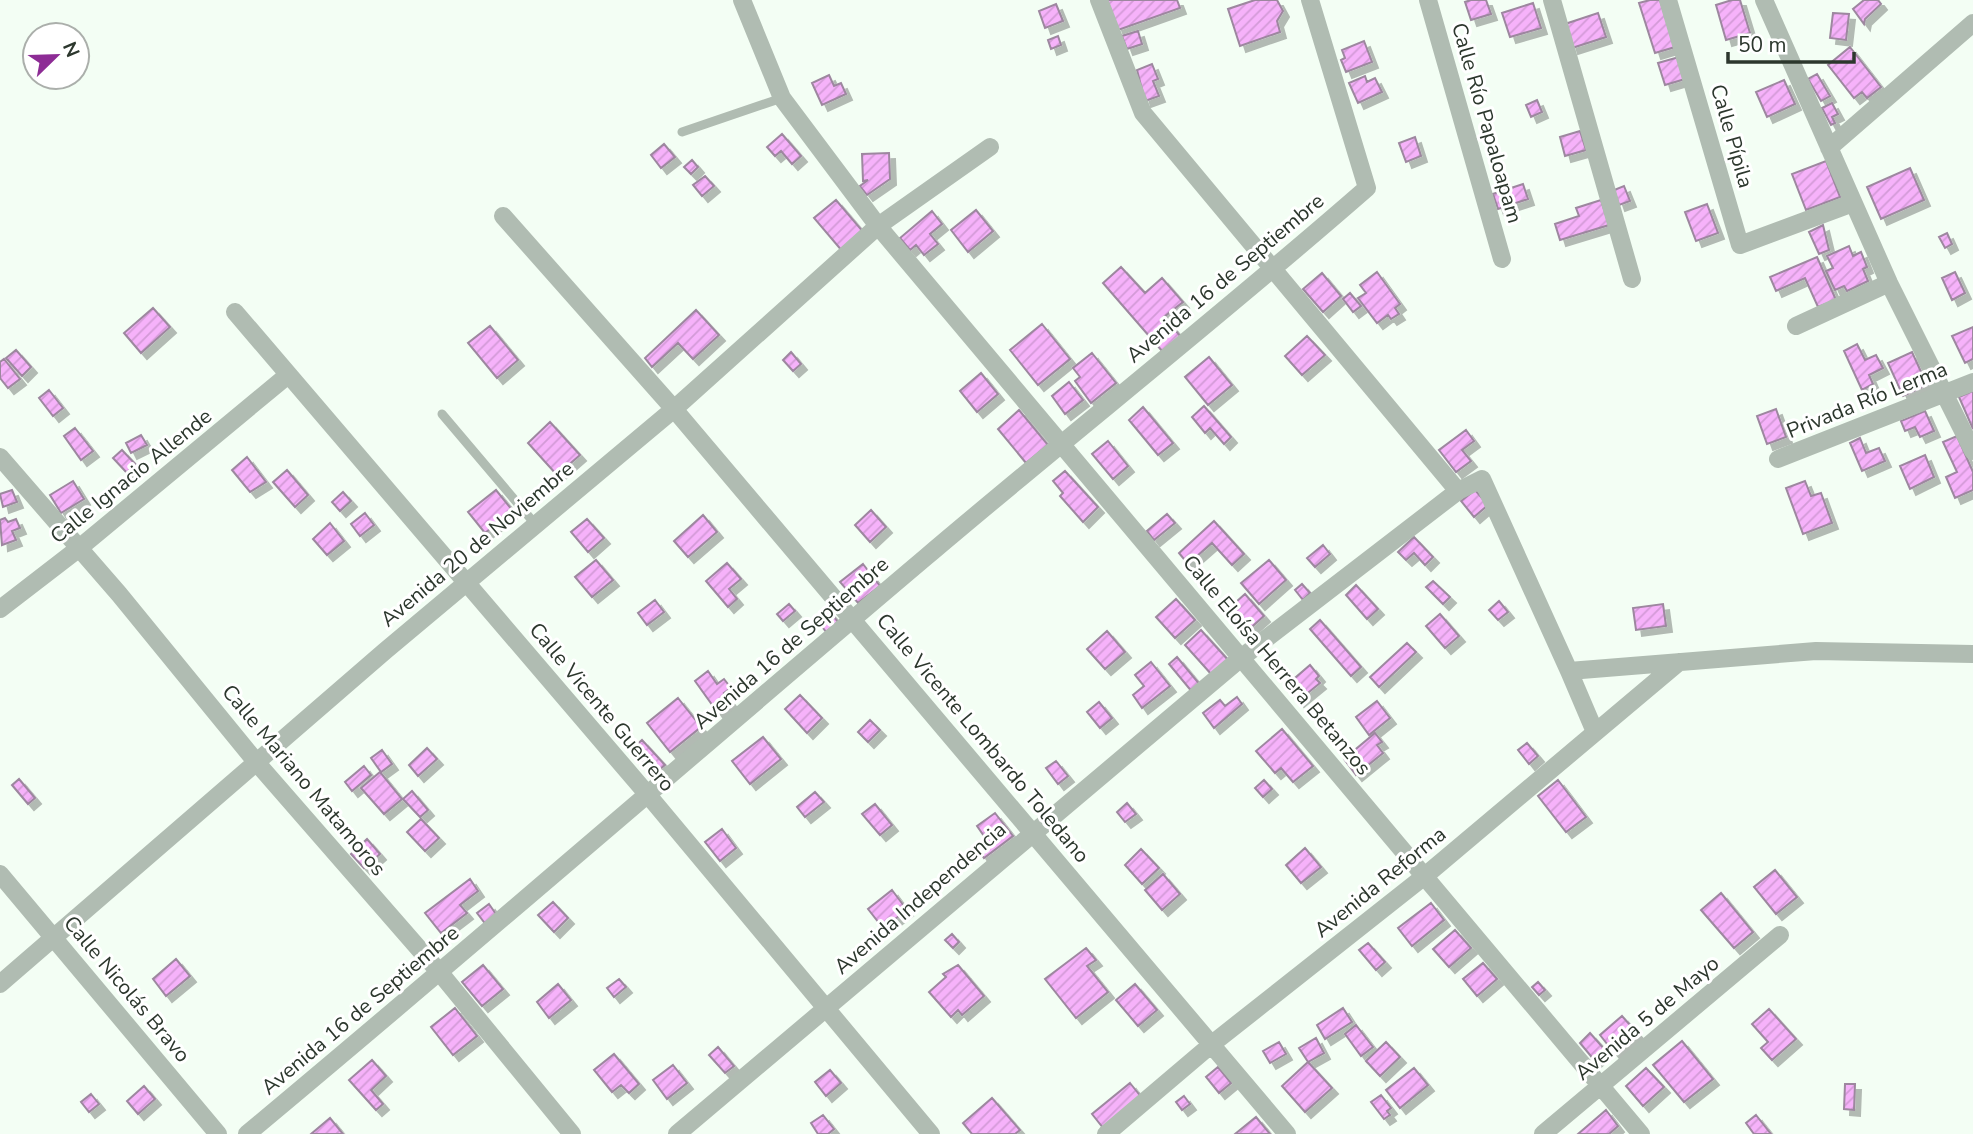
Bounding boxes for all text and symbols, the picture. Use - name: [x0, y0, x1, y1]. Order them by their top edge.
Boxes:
- street label: Calle Río Papaloapam: [1445, 19, 1529, 227]
- north arrow: [21, 21, 91, 91]
- scale bar: [1728, 21, 1854, 65]
- text: 50 m: [1738, 31, 1787, 59]
- text: N: [56, 38, 85, 61]
- street label: Calle Pípila: [1704, 81, 1760, 191]
- street label: Avenida 16 de Septiembre: [1120, 187, 1330, 369]
- street label: Privada Río Lerma: [1782, 355, 1952, 445]
- street label: Calle Ignacio Allende: [44, 402, 218, 550]
- street label: Avenida 20 de Noviembre: [374, 455, 580, 633]
- street label: Calle Eloísa Herrera Betanzos: [1176, 549, 1378, 781]
- street label: Avenida 16 de Septiembre: [687, 550, 895, 736]
- street label: Calle Vicente Lombardo Toledano: [870, 607, 1096, 869]
- street label: Calle Vicente Guerrero: [523, 616, 681, 798]
- street label: Calle Mariano Matamoros: [216, 678, 392, 882]
- street label: Avenida Independencia: [828, 815, 1012, 981]
- street label: Avenida Reforma: [1308, 820, 1452, 944]
- street label: Calle Nicolás Bravo: [57, 910, 197, 1068]
- street label: Avenida 16 de Septiembre: [255, 919, 465, 1101]
- street label: Avenida 5 de Mayo: [1569, 949, 1725, 1087]

